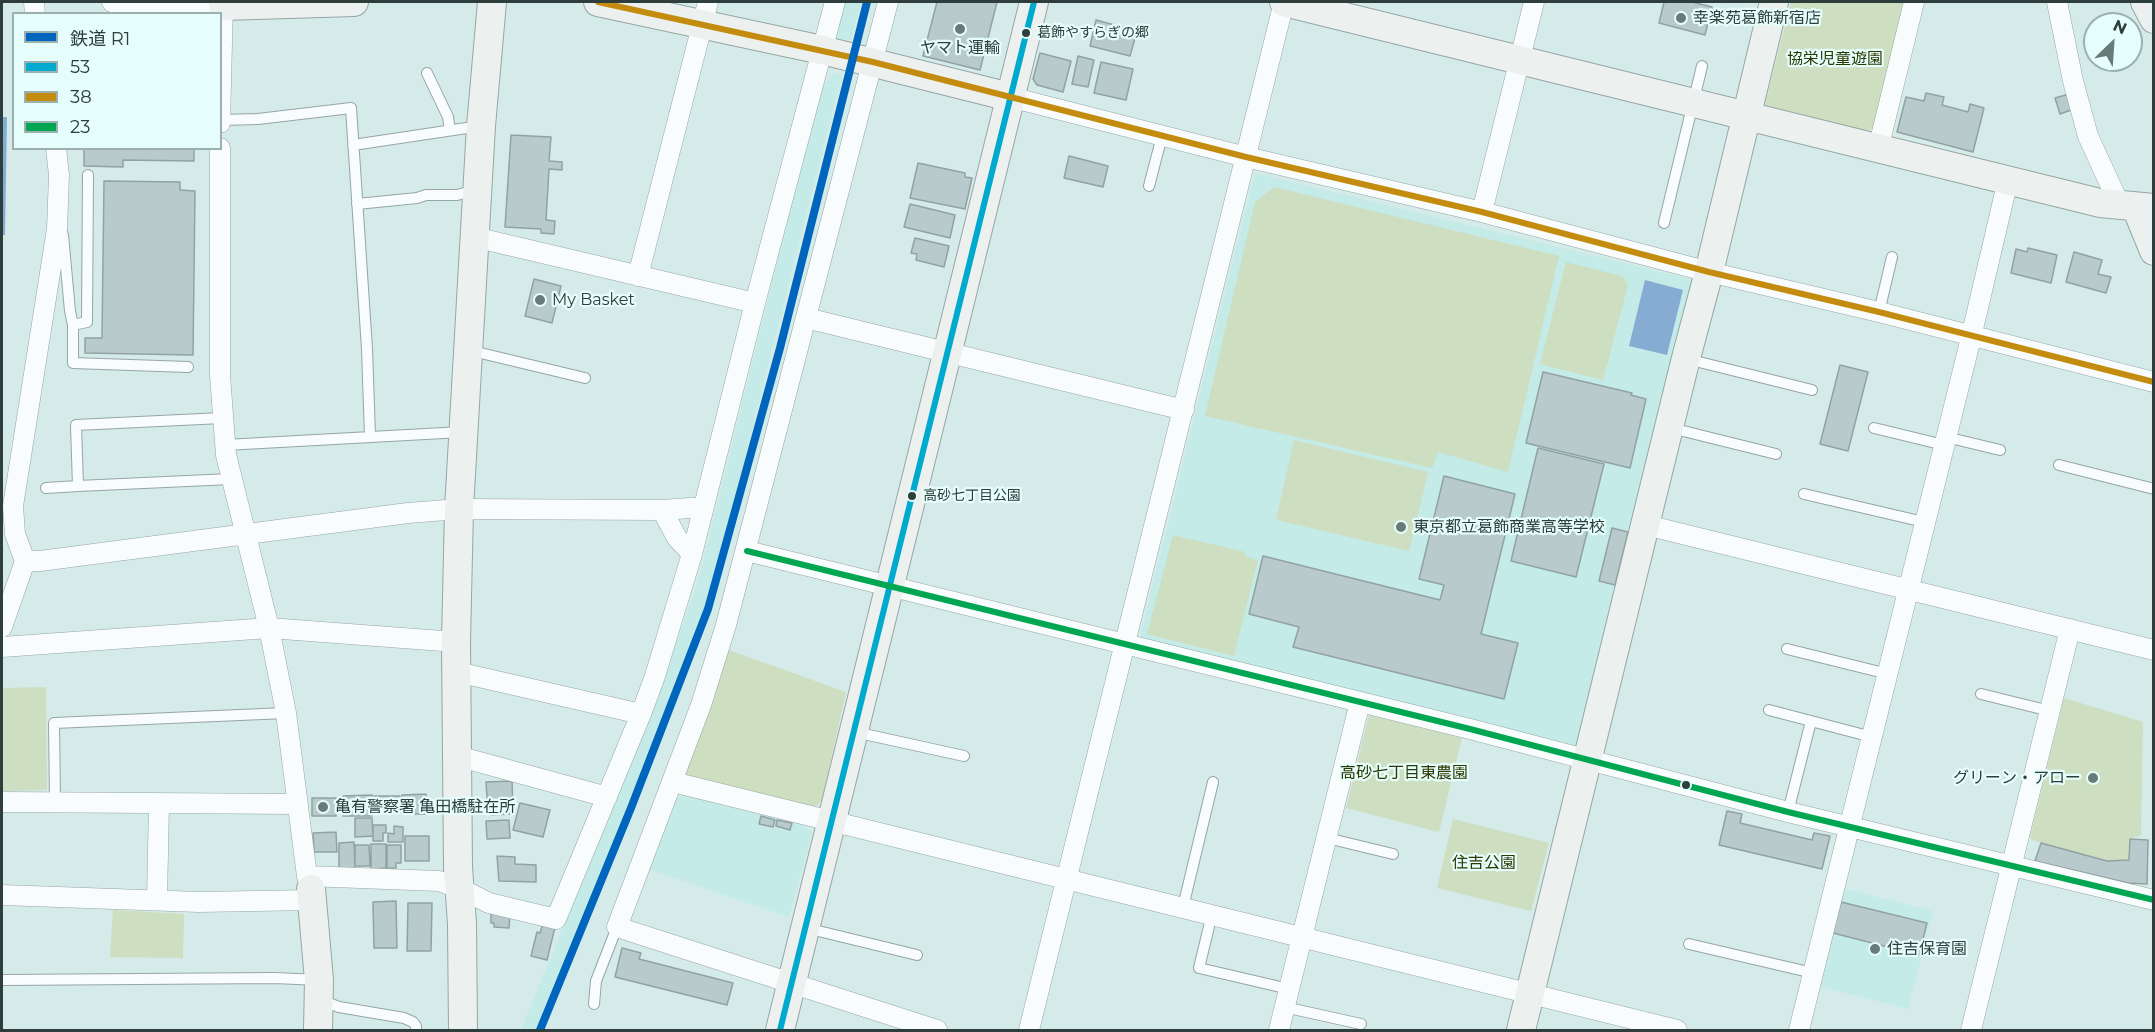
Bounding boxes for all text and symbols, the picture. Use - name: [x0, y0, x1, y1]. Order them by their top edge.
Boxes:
- place label: 幸楽苑葛飾新宿店: [1693, 8, 1821, 28]
- marker: 幸楽苑葛飾新宿店: [1674, 11, 1688, 25]
- legend: [12, 12, 222, 150]
- north arrow: [2083, 12, 2143, 72]
- text: N: [2110, 16, 2130, 38]
- marker: ヤマト運輸: [953, 22, 967, 36]
- place label: 葛飾やすらぎの郷: [1037, 25, 1149, 41]
- marker: 葛飾やすらぎの郷: [1020, 27, 1032, 39]
- text: 鉄道 R1: [70, 28, 130, 50]
- place label: ヤマト運輸: [920, 38, 1000, 58]
- park label: 協栄児童遊園: [1787, 49, 1883, 69]
- text: 53: [70, 56, 90, 78]
- text: 38: [70, 86, 92, 108]
- text: 23: [70, 116, 90, 138]
- place label: My Basket: [552, 290, 635, 310]
- marker: My Basket: [533, 293, 547, 307]
- place label: 高砂七丁目公園: [923, 488, 1021, 504]
- marker: 高砂七丁目公園: [906, 490, 918, 502]
- place label: 東京都立葛飾商業高等学校: [1413, 517, 1605, 537]
- marker: 東京都立葛飾商業高等学校: [1394, 520, 1408, 534]
- park label: 高砂七丁目東農園: [1340, 763, 1468, 783]
- place label: グリーン・アロー: [1953, 768, 2081, 788]
- marker: グリーン・アロー: [2086, 771, 2100, 785]
- unlabelled marker: [1680, 779, 1692, 791]
- place label: 亀有警察署 亀田橋駐在所: [335, 797, 515, 817]
- marker: 亀有警察署 亀田橋駐在所: [316, 800, 330, 814]
- park label: 住吉公園: [1452, 853, 1516, 873]
- place label: 住吉保育園: [1887, 939, 1967, 959]
- marker: 住吉保育園: [1868, 942, 1882, 956]

